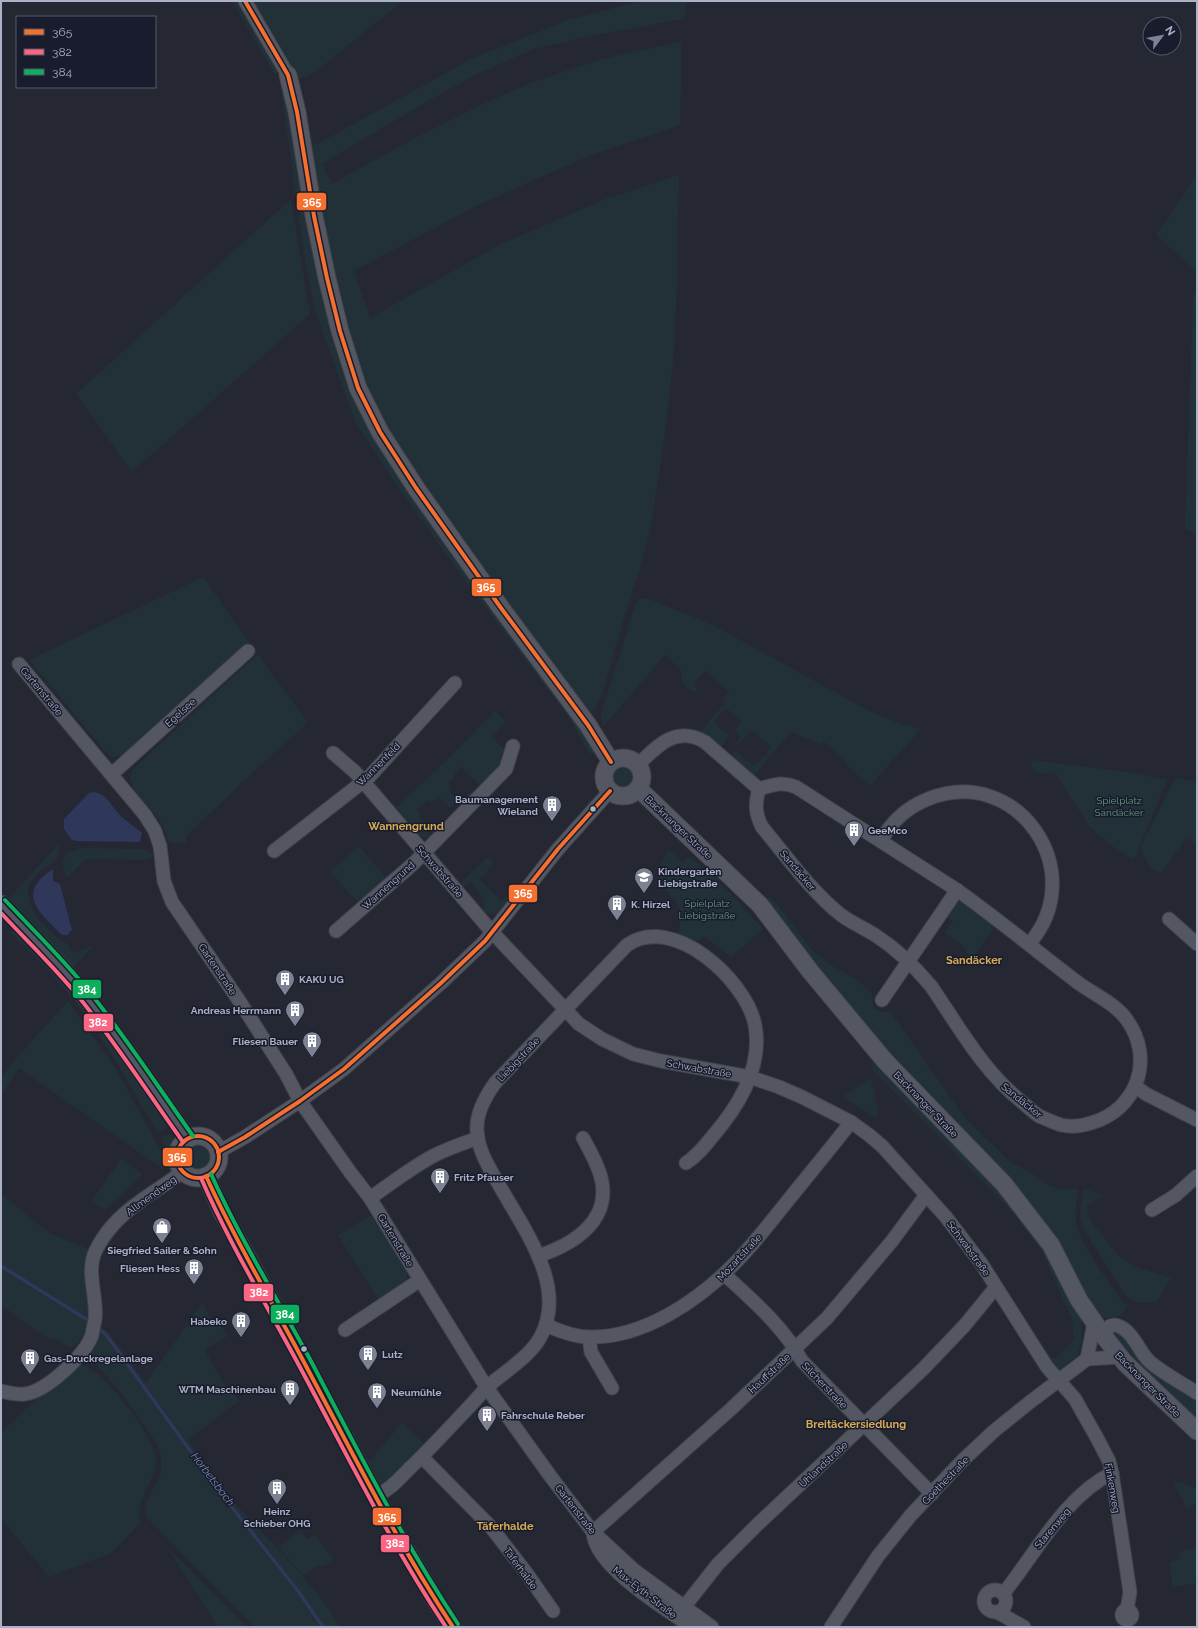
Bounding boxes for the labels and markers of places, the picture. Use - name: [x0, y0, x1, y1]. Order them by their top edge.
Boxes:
- place label: Baumanagement Wieland: [455, 794, 539, 817]
- building icon: Baumanagement Wieland: [541, 794, 563, 822]
- unlabelled marker: [588, 804, 598, 814]
- building icon: GeeMco: [843, 819, 865, 847]
- place label: GeeMco: [868, 825, 907, 836]
- school or university icon: Kindergarten Liebigstraße: [633, 866, 655, 894]
- place label: Kindergarten Liebigstraße: [658, 866, 721, 889]
- building icon: K. Hirzel: [606, 893, 628, 921]
- place label: K. Hirzel: [631, 899, 671, 910]
- building icon: KAKU UG: [274, 968, 296, 996]
- place label: KAKU UG: [299, 974, 344, 985]
- building icon: Andreas Herrmann: [284, 999, 306, 1027]
- place label: Andreas Herrmann: [191, 1005, 281, 1016]
- building icon: Fliesen Bauer: [301, 1030, 323, 1058]
- place label: Fliesen Bauer: [233, 1036, 298, 1047]
- building icon: Fritz Pfauser: [429, 1166, 451, 1194]
- place label: Fritz Pfauser: [454, 1172, 514, 1183]
- shop icon: Siegfried Sailer & Sohn: [151, 1216, 173, 1244]
- place label: Siegfried Sailer & Sohn: [107, 1245, 217, 1256]
- building icon: Fliesen Hess: [183, 1257, 205, 1285]
- place label: Fliesen Hess: [120, 1263, 180, 1274]
- building icon: Habeko: [230, 1310, 252, 1338]
- place label: Habeko: [190, 1316, 227, 1327]
- building icon: Lutz: [357, 1343, 379, 1371]
- unlabelled marker: [299, 1344, 309, 1354]
- building icon: Gas-Druckregelanlage: [19, 1347, 41, 1375]
- place label: Lutz: [382, 1349, 403, 1360]
- place label: Gas-Druckregelanlage: [44, 1353, 153, 1364]
- building icon: WTM Maschinenbau: [279, 1378, 301, 1406]
- building icon: Neumühle: [366, 1381, 388, 1409]
- place label: WTM Maschinenbau: [178, 1384, 276, 1395]
- place label: Neumühle: [391, 1387, 441, 1398]
- building icon: Fahrschule Reber: [476, 1404, 498, 1432]
- place label: Fahrschule Reber: [501, 1410, 585, 1421]
- building icon: Heinz Schieber OHG: [266, 1477, 288, 1505]
- place label: Heinz Schieber OHG: [244, 1506, 311, 1529]

